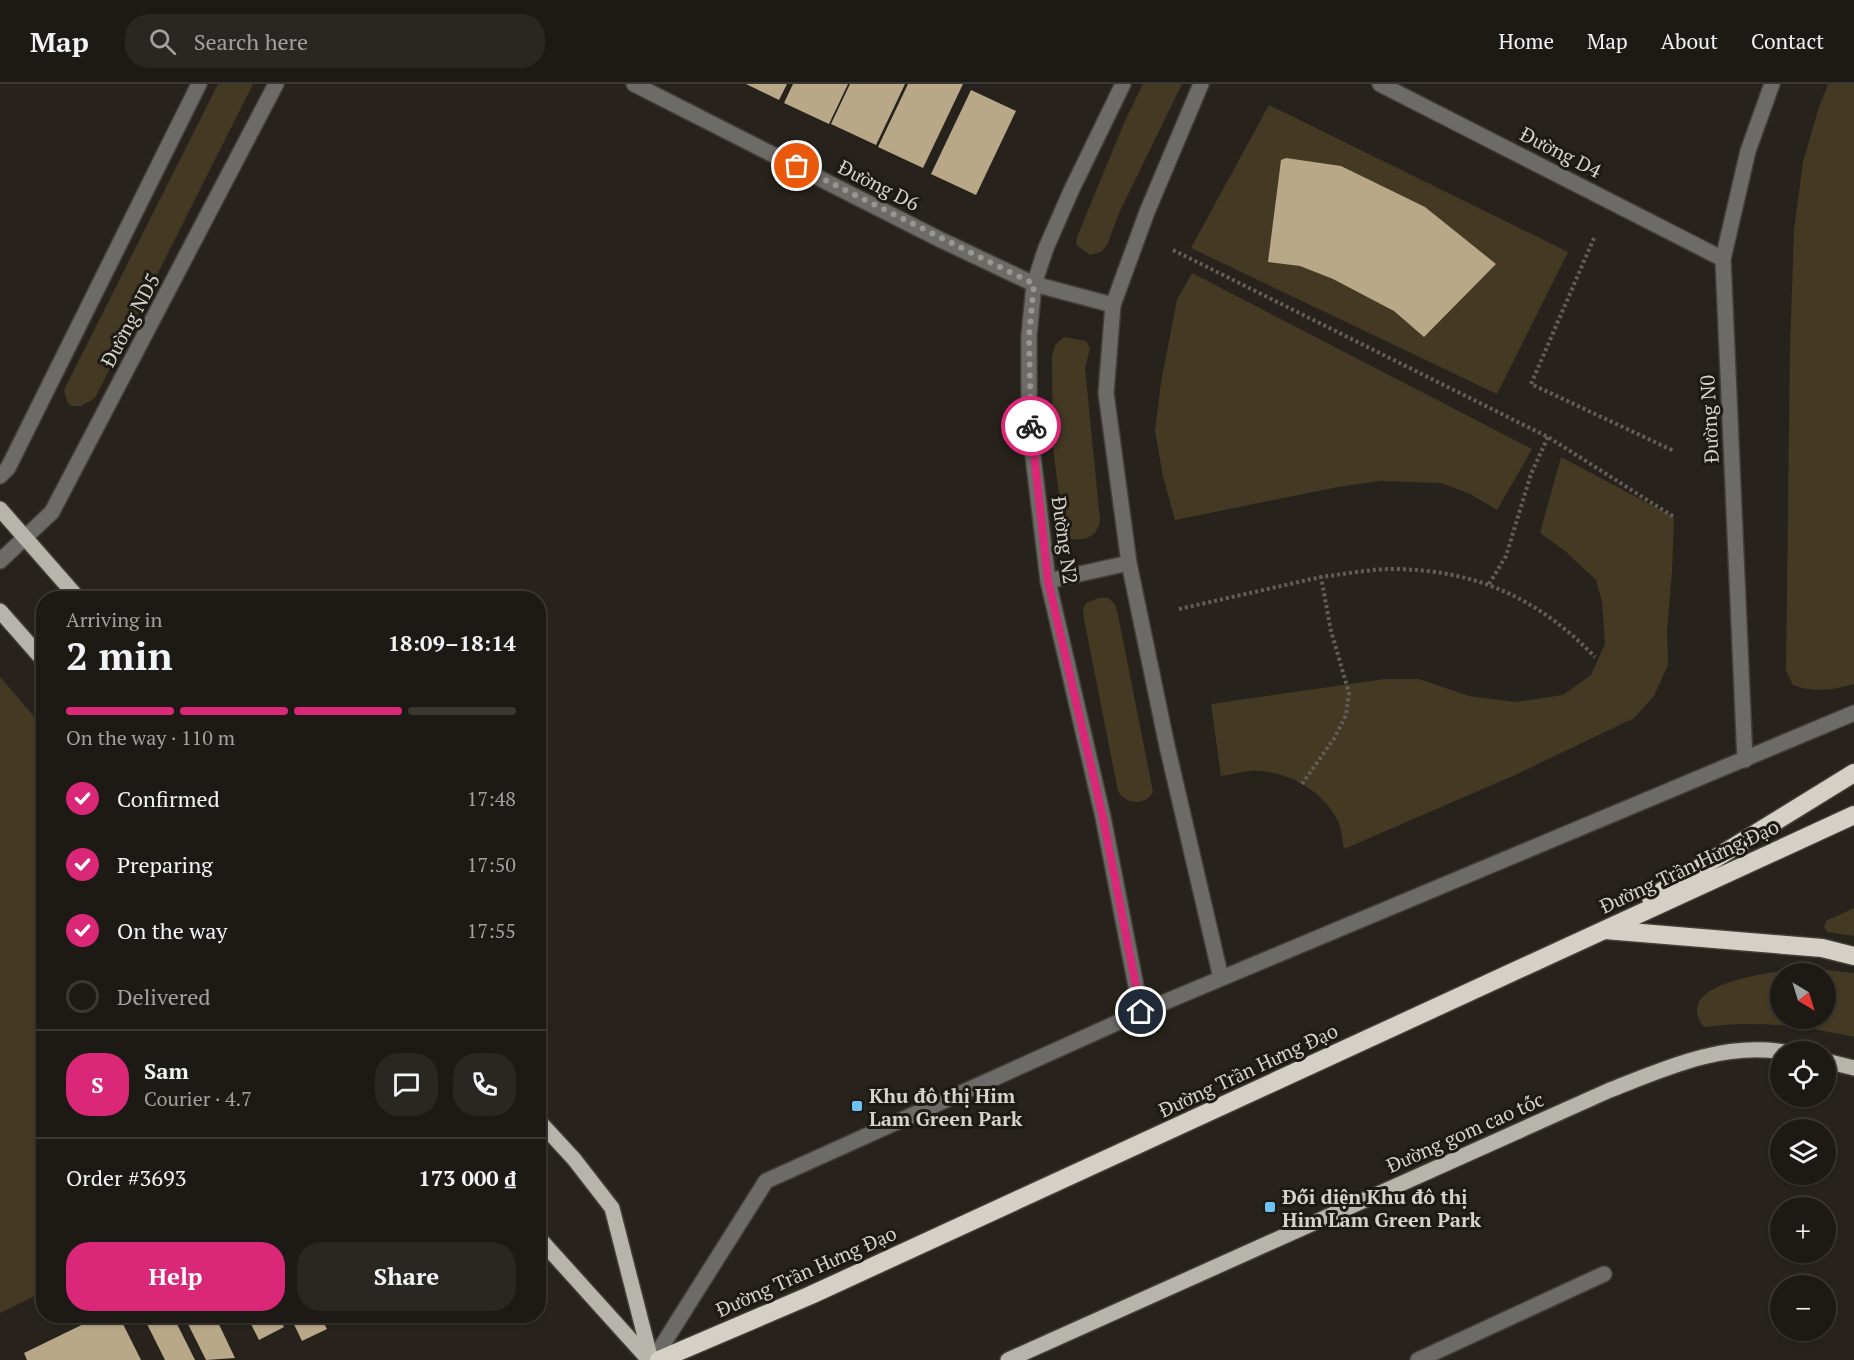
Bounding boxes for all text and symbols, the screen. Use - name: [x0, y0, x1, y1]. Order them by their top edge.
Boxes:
- search box: [125, 14, 545, 68]
- text: Map: [30, 23, 89, 60]
- icon: search: [146, 25, 179, 58]
- text: Search here: [194, 27, 308, 56]
- text: Home: [1498, 27, 1554, 55]
- text: Map: [1587, 27, 1628, 55]
- text: About: [1661, 27, 1718, 55]
- text: Contact: [1751, 27, 1824, 55]
- street label: Đường D4: [1516, 120, 1606, 184]
- pin: [771, 140, 822, 191]
- icon: bag: [780, 149, 813, 182]
- street label: Đường D6: [834, 153, 924, 217]
- street label: Đường ND5: [94, 268, 166, 372]
- street label: Đường N0: [1693, 374, 1725, 464]
- courier: [1001, 396, 1061, 456]
- icon: bike: [1015, 410, 1048, 443]
- street label: Đường N2: [1045, 494, 1085, 586]
- text: Arriving in: [66, 606, 162, 633]
- text: 18:09–18:14: [388, 628, 516, 657]
- text: 2 min: [66, 629, 173, 681]
- text: On the way · 110 m: [66, 724, 235, 751]
- icon: check: [66, 782, 99, 815]
- text: Confirmed: [117, 784, 220, 813]
- text: 17:48: [467, 785, 516, 812]
- street label: Đường Trần Hưng Đạo: [1595, 813, 1783, 919]
- icon: check: [66, 848, 99, 881]
- text: Preparing: [117, 850, 213, 879]
- text: 17:50: [467, 851, 516, 878]
- icon: check: [66, 914, 99, 947]
- text: On the way: [117, 916, 227, 945]
- text: 17:55: [467, 917, 516, 944]
- north arrow: [1770, 963, 1836, 1029]
- map controls: [1770, 963, 1836, 1341]
- text: Delivered: [117, 982, 210, 1011]
- pin: [1115, 986, 1166, 1037]
- icon: home: [1124, 995, 1157, 1028]
- street label: Đường Trần Hưng Đạo: [1154, 1017, 1342, 1123]
- button: locate: [1770, 1041, 1836, 1107]
- button: chat: [375, 1053, 438, 1116]
- button: phone: [453, 1053, 516, 1116]
- text: Sam: [144, 1056, 189, 1085]
- text: S: [91, 1070, 104, 1099]
- place label: Khu đô thị Him Lam Green Park: [869, 1082, 1023, 1132]
- text: Courier · 4.7: [144, 1085, 252, 1112]
- street label: Đường gom cao tốc: [1382, 1085, 1548, 1179]
- marker: Khu đô thị Him Lam Green Park: [850, 1099, 864, 1113]
- button: layers: [1770, 1119, 1836, 1185]
- text: Order #3693: [66, 1163, 186, 1192]
- text: 173 000 ₫: [418, 1163, 516, 1192]
- place label: Đối diện Khu đô thị Him Lam Green Park: [1282, 1183, 1482, 1233]
- button: +: [1770, 1197, 1836, 1263]
- marker: Đối diện Khu đô thị Him Lam Green Park: [1263, 1200, 1277, 1214]
- street label: Đường Trần Hưng Đạo: [712, 1219, 900, 1323]
- button: Help: [66, 1242, 285, 1311]
- button: Share: [297, 1242, 516, 1311]
- button: −: [1770, 1275, 1836, 1341]

